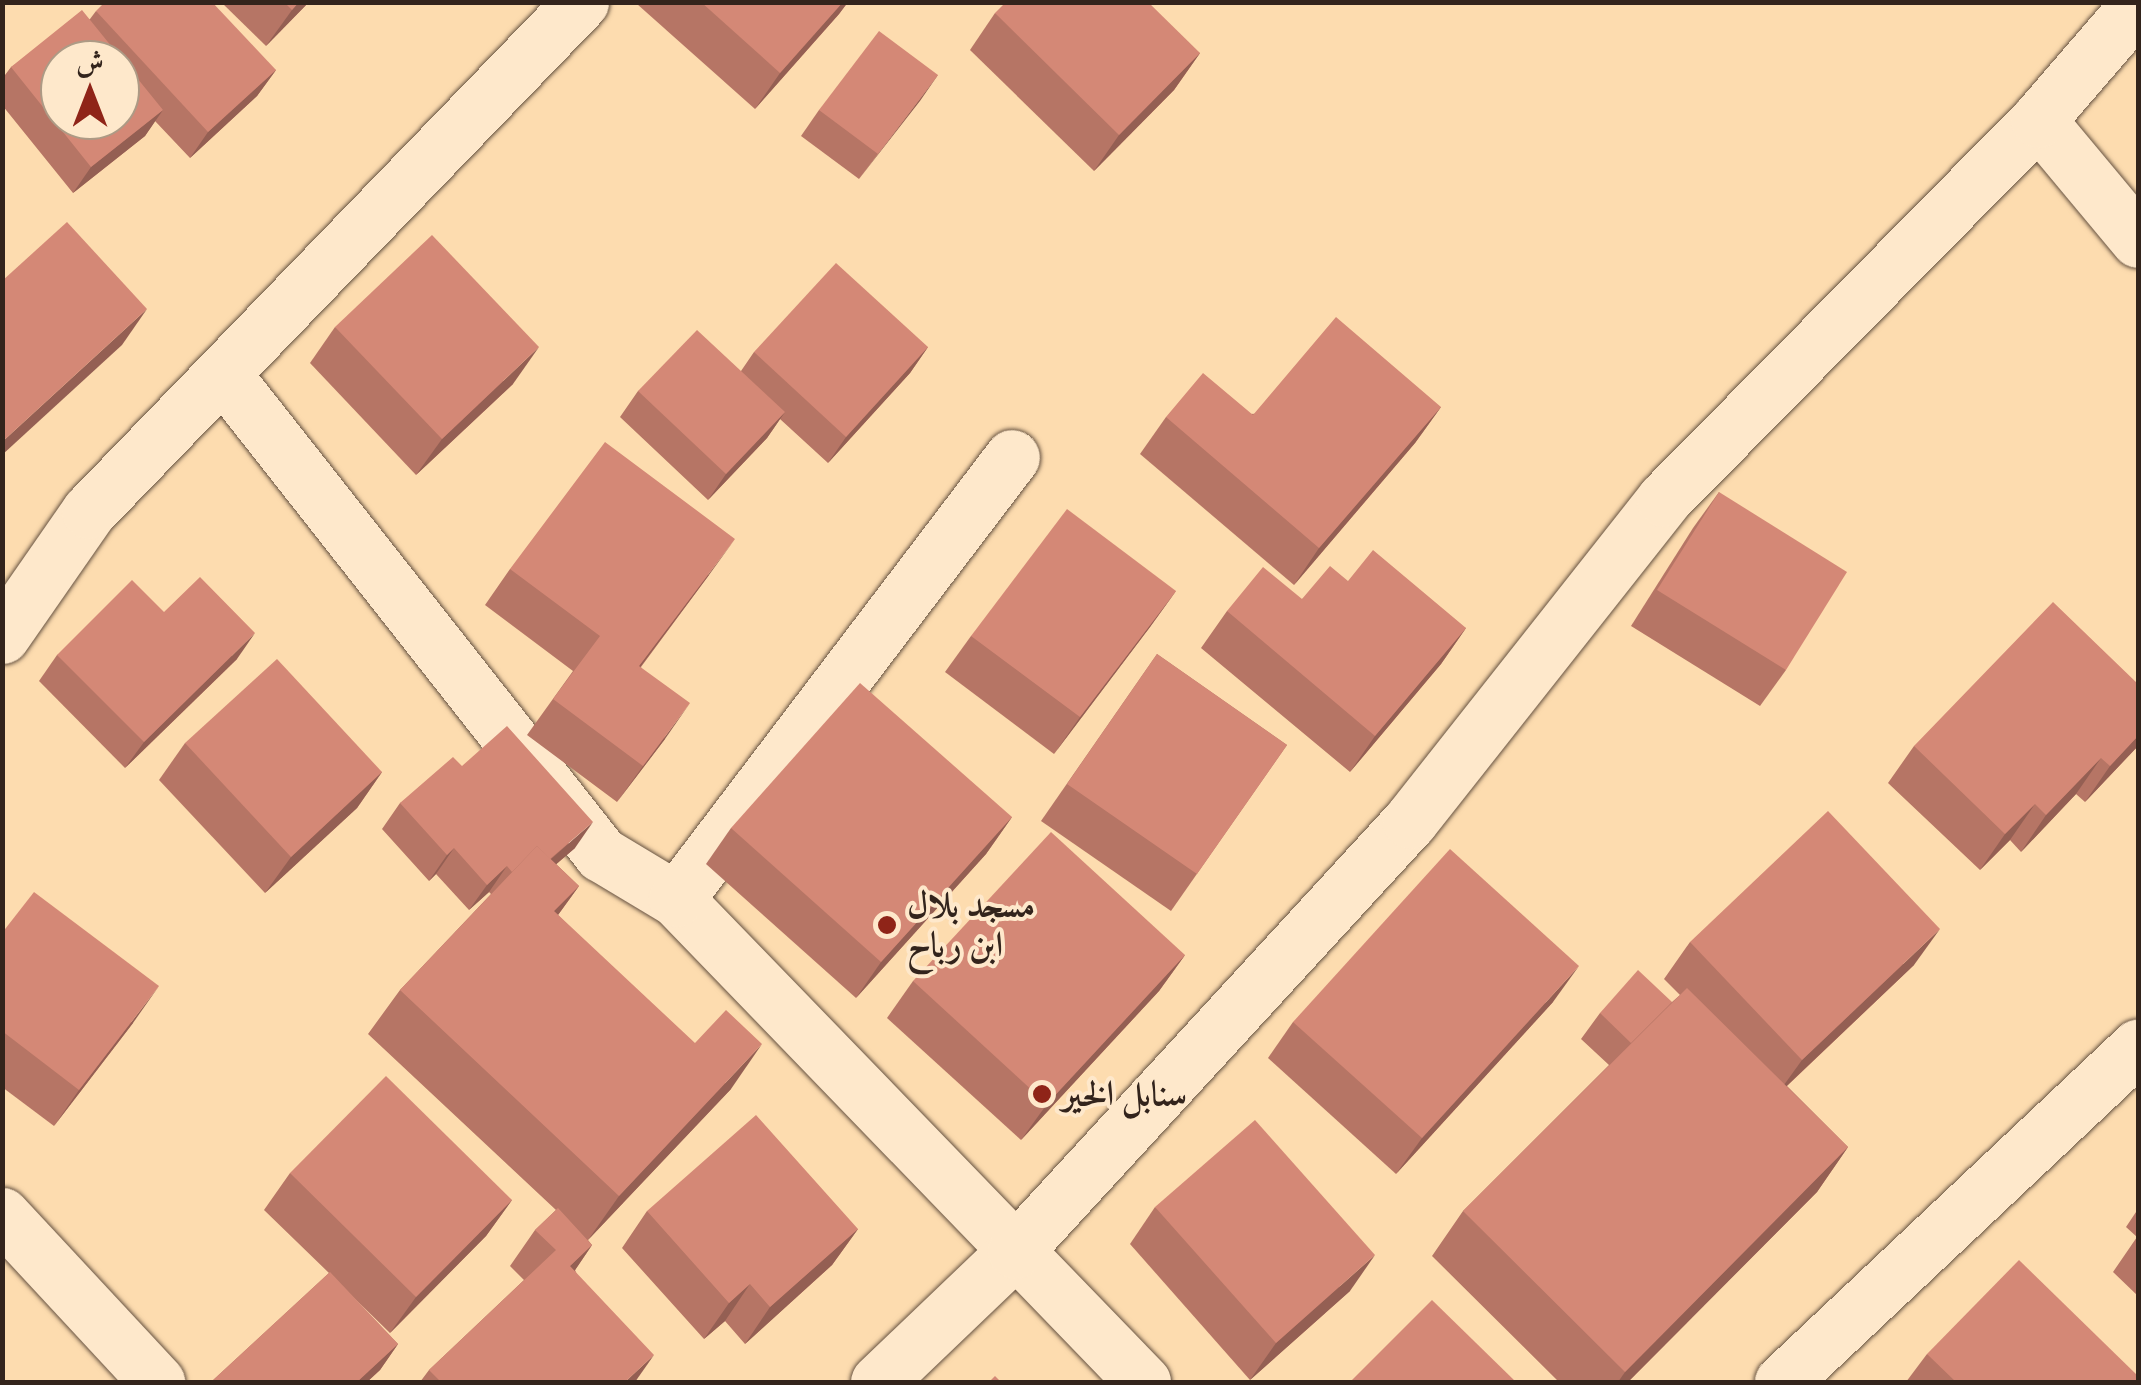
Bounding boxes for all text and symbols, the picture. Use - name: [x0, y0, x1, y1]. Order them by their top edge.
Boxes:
- north arrow: [40, 40, 140, 140]
- text: ش: [76, 45, 104, 78]
- place label: مسجد بلال ابن رباح: [907, 884, 1035, 966]
- marker: مسجد بلال ابن رباح: [876, 914, 898, 936]
- place label: سنابل الخير: [1062, 1073, 1187, 1115]
- marker: سنابل الخير: [1031, 1083, 1053, 1105]

